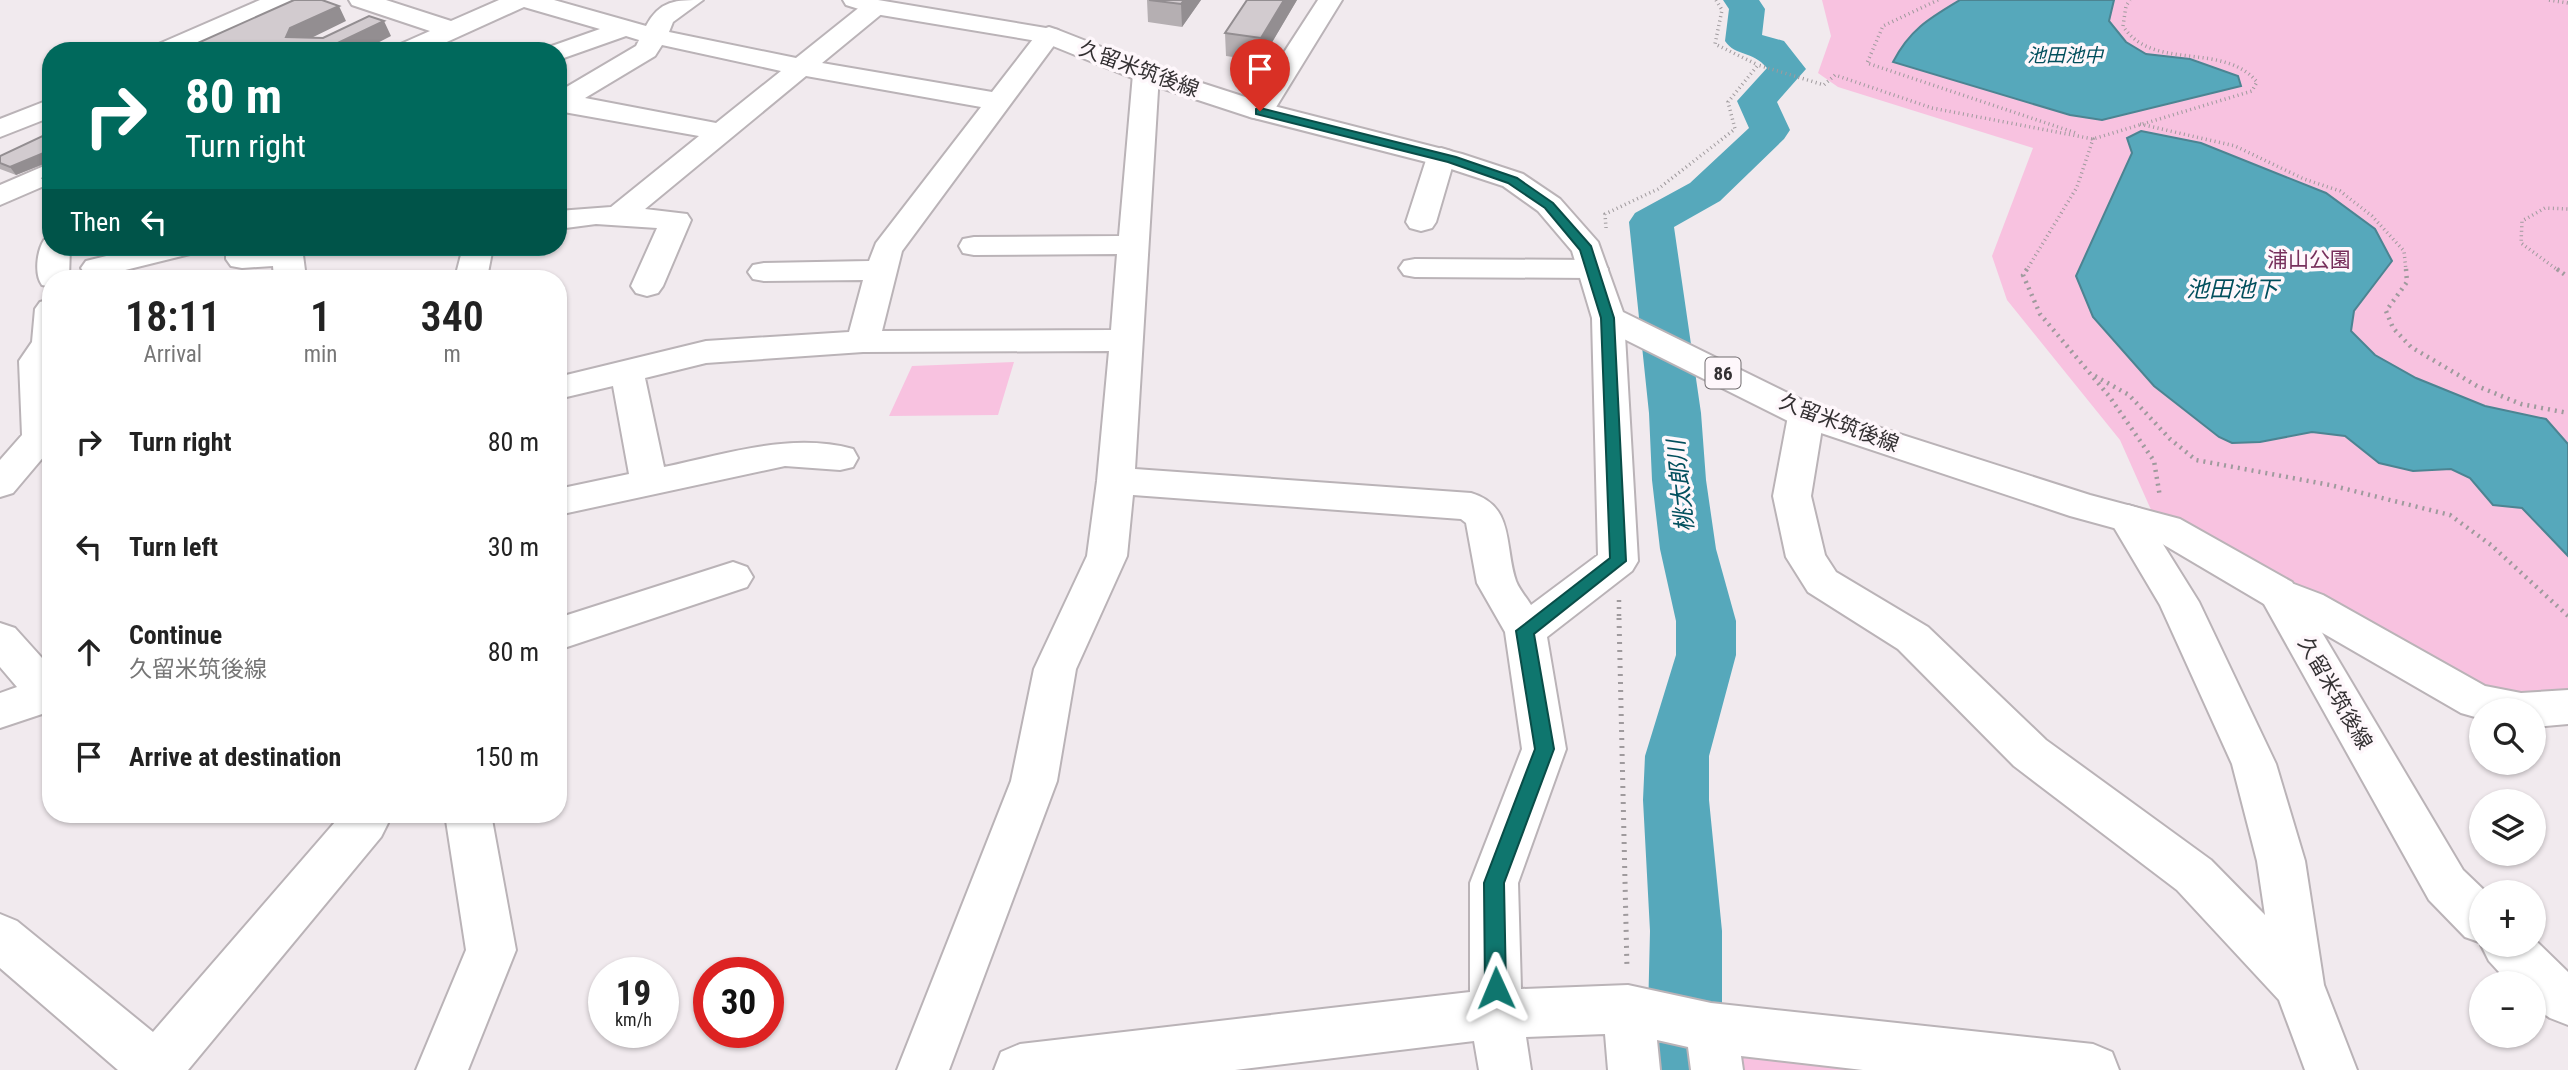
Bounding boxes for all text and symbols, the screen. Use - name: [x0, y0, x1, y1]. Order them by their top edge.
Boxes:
- street label: 久留米筑後線: [1076, 36, 1202, 102]
- pin: [1230, 39, 1290, 111]
- water label: 池田池中: [2027, 44, 2105, 67]
- icon: arrive: [1241, 50, 1279, 88]
- text: 80 m: [185, 68, 282, 125]
- icon: right: [70, 70, 161, 161]
- text: Turn right: [185, 127, 306, 165]
- icon: left: [135, 203, 173, 241]
- text: Then: [70, 207, 121, 237]
- park label: 浦山公園: [2267, 248, 2351, 272]
- water label: 池田池下: [2186, 276, 2282, 303]
- text: 18:11: [125, 292, 221, 341]
- text: 1: [310, 292, 331, 341]
- text: 340: [421, 292, 484, 341]
- text: Arrival: [144, 341, 202, 368]
- text: min: [304, 341, 337, 368]
- text: m: [444, 341, 461, 368]
- road number: 86: [1706, 358, 1740, 388]
- street label: 久留米筑後線: [1776, 389, 1902, 457]
- icon: right: [70, 423, 108, 461]
- text: Turn right: [129, 427, 231, 457]
- text: 80 m: [488, 427, 539, 457]
- water label: 桃太郎川: [1662, 436, 1699, 533]
- icon: left: [70, 528, 108, 566]
- text: Turn left: [129, 532, 218, 562]
- text: 30 m: [488, 532, 539, 562]
- text: Continue: [129, 620, 222, 650]
- street label: 久留米筑後線: [2293, 632, 2377, 754]
- icon: ahead: [70, 633, 108, 671]
- text: 80 m: [488, 637, 539, 667]
- text: 久留米筑後線: [129, 656, 267, 683]
- map controls: [2469, 698, 2546, 1048]
- button: search: [2469, 698, 2546, 775]
- icon: arrive: [70, 738, 108, 776]
- text: Arrive at destination: [129, 742, 341, 772]
- text: 150 m: [475, 742, 539, 772]
- button: layers: [2469, 789, 2546, 866]
- button: +: [2469, 880, 2546, 957]
- position arrow: [1459, 951, 1533, 1025]
- speed limit sign: 30: [693, 957, 784, 1048]
- button: −: [2469, 971, 2546, 1048]
- text: 19: [616, 973, 651, 1014]
- text: km/h: [615, 1009, 652, 1030]

